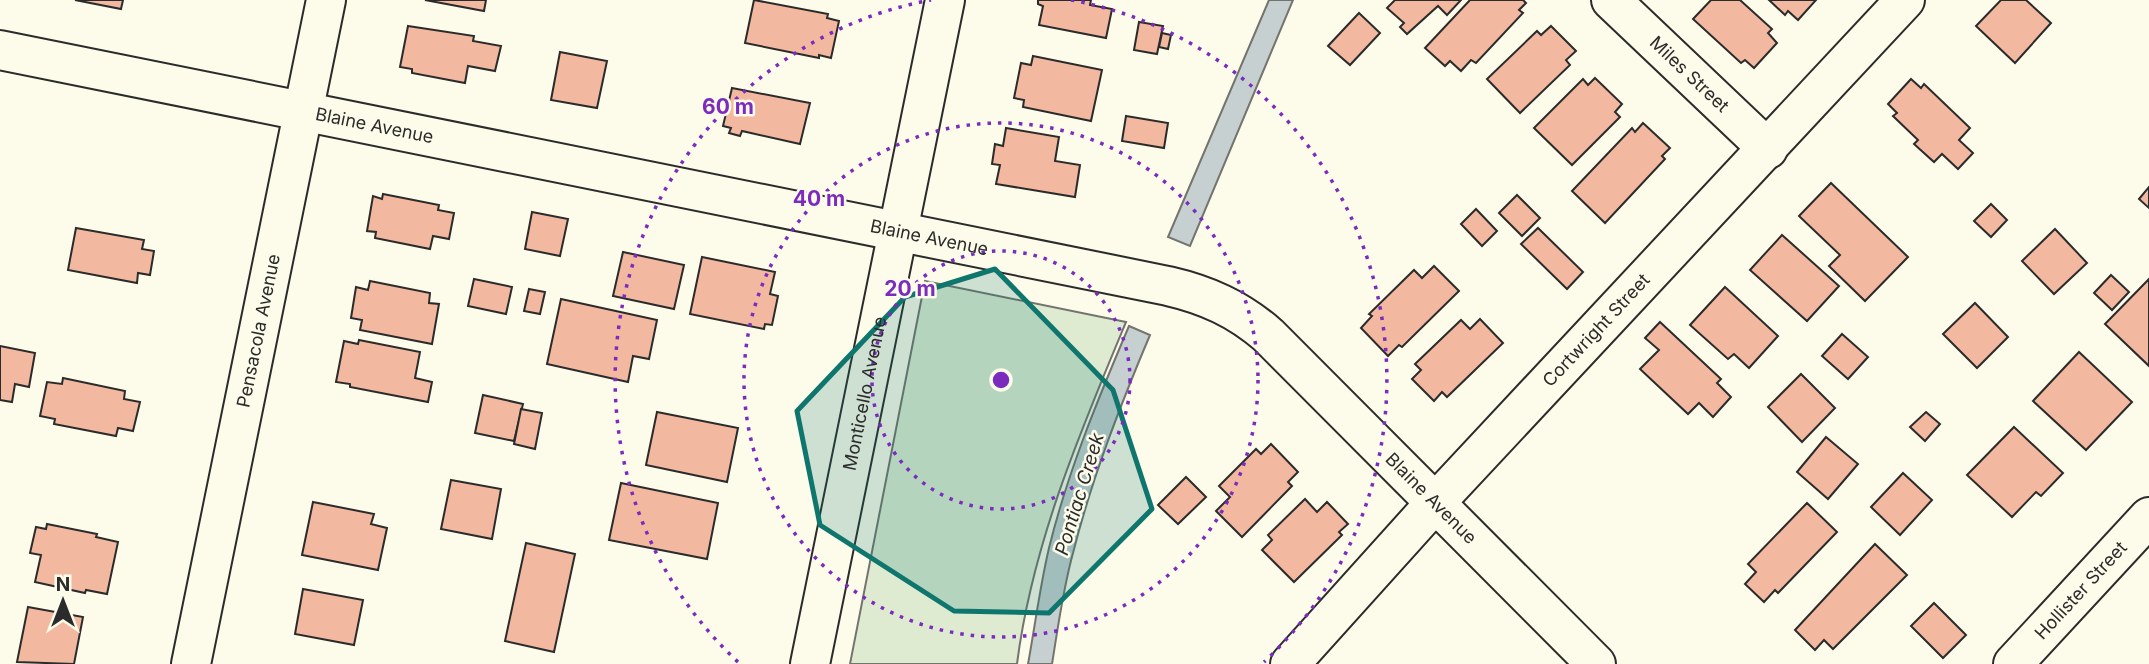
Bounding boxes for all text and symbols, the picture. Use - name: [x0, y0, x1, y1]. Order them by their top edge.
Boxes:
- street label: Miles Street: [1646, 32, 1734, 116]
- text: 60 m: [702, 94, 754, 119]
- street label: Blaine Avenue: [314, 103, 435, 147]
- text: 40 m: [793, 186, 845, 211]
- street label: Blaine Avenue: [868, 215, 990, 259]
- street label: Pensacola Avenue: [232, 252, 284, 409]
- street label: Cortwright Street: [1538, 269, 1654, 391]
- text: 20 m: [884, 276, 936, 301]
- street label: Monticello Avenue: [839, 315, 890, 472]
- centre of rings: [989, 368, 1013, 392]
- water label: Pontiac Creek: [1050, 430, 1109, 558]
- street label: Blaine Avenue: [1382, 448, 1481, 548]
- street label: Hollister Street: [2030, 537, 2131, 644]
- north arrow: [28, 566, 98, 636]
- text: N: [56, 573, 70, 596]

